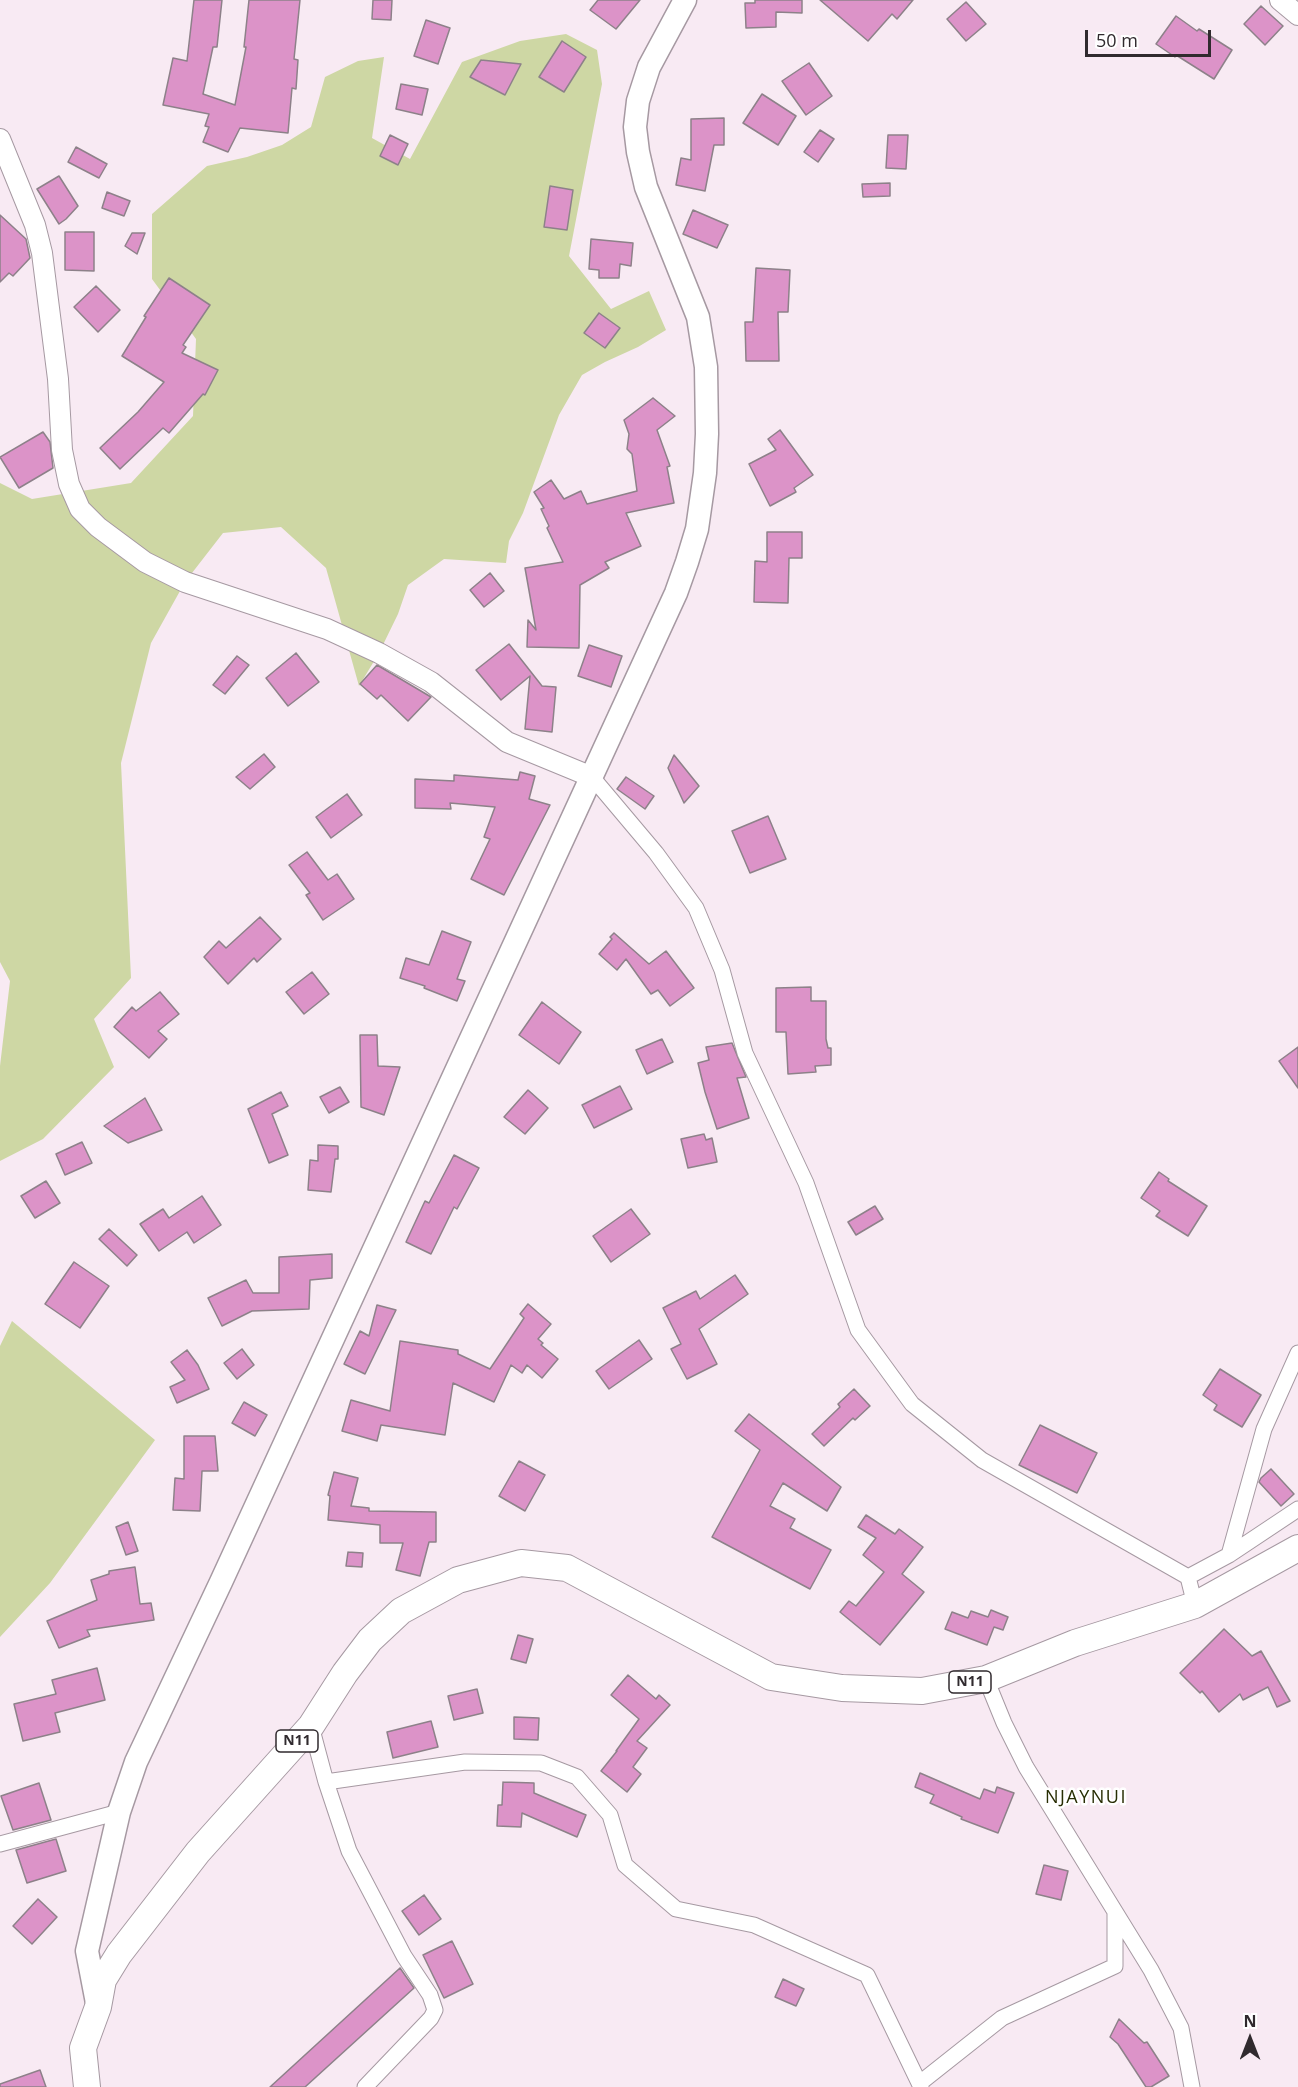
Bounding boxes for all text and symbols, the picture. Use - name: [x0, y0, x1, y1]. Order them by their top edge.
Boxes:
- scale bar: [1088, 18, 1214, 56]
- text: 50 m: [1096, 28, 1138, 52]
- road number: N11: [949, 1671, 991, 1693]
- road number: N11: [276, 1730, 318, 1752]
- district label: NJAYNUI: [1045, 1787, 1127, 1809]
- north arrow: [1220, 2009, 1280, 2069]
- text: N: [1243, 2010, 1257, 2032]

